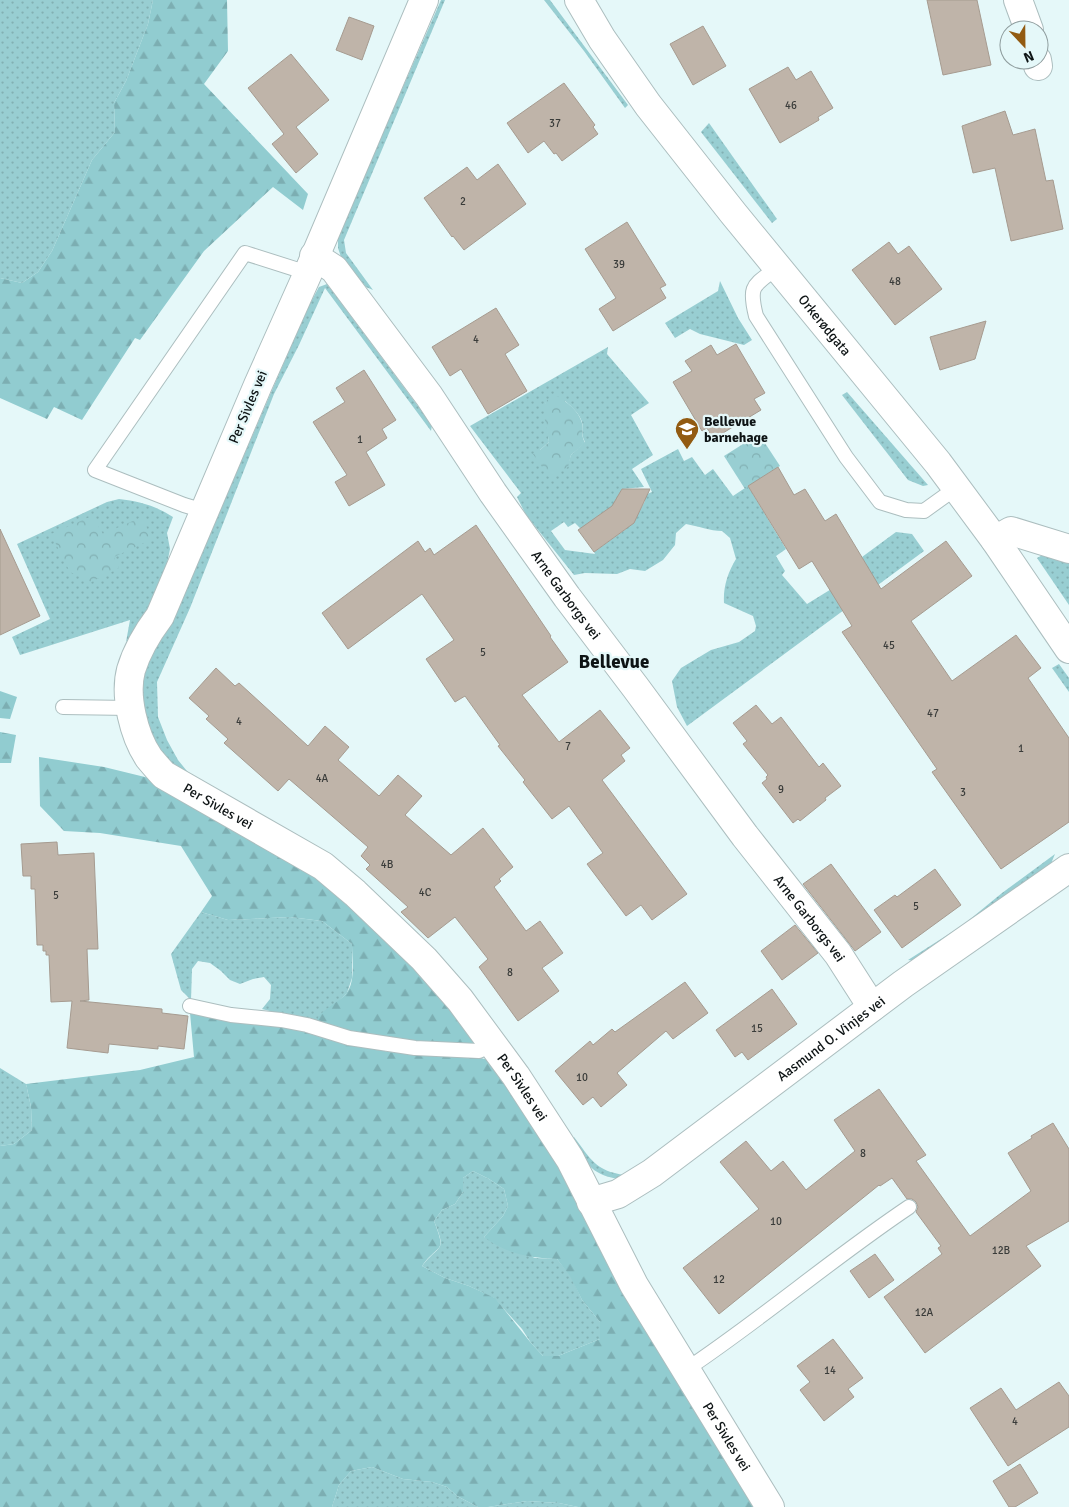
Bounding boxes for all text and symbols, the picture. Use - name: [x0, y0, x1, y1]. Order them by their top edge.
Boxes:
- north arrow: [999, 20, 1049, 70]
- text: N: [1021, 47, 1036, 66]
- house number: 46: [785, 99, 797, 112]
- house number: 37: [549, 117, 561, 130]
- house number: 2: [460, 195, 466, 208]
- house number: 39: [613, 258, 625, 271]
- house number: 48: [889, 275, 901, 288]
- street label: Orkerødgata: [795, 291, 855, 359]
- house number: 4: [473, 333, 479, 346]
- street label: Per Sivles vei: [225, 368, 271, 446]
- place label: Bellevue barnehage: [704, 413, 768, 446]
- school or university icon: Bellevue barnehage: [674, 416, 700, 450]
- house number: 1: [357, 433, 363, 446]
- street label: Arne Garborgs vei: [528, 547, 604, 643]
- house number: 45: [883, 639, 895, 652]
- house number: 5: [480, 646, 486, 659]
- district label: Bellevue: [579, 650, 649, 674]
- house number: 47: [927, 707, 939, 720]
- house number: 4: [236, 715, 242, 728]
- house number: 7: [565, 740, 571, 753]
- house number: 1: [1018, 742, 1024, 755]
- house number: 4A: [316, 772, 329, 785]
- street label: Per Sivles vei: [180, 779, 256, 833]
- house number: 9: [778, 783, 784, 796]
- house number: 3: [960, 786, 966, 799]
- house number: 4B: [381, 858, 394, 871]
- street label: Arne Garborgs vei: [770, 871, 849, 965]
- house number: 4C: [419, 886, 432, 899]
- house number: 5: [53, 889, 59, 902]
- house number: 5: [913, 900, 919, 913]
- house number: 8: [507, 966, 513, 979]
- street label: Aasmund O. Vinjes vei: [773, 992, 888, 1085]
- house number: 15: [751, 1022, 763, 1035]
- street label: Per Sivles vei: [494, 1050, 551, 1124]
- house number: 10: [576, 1071, 588, 1084]
- house number: 8: [860, 1147, 866, 1160]
- house number: 10: [770, 1215, 782, 1228]
- house number: 12B: [992, 1244, 1011, 1257]
- house number: 12: [713, 1273, 725, 1286]
- house number: 12A: [915, 1306, 934, 1319]
- house number: 14: [824, 1364, 836, 1377]
- street label: Per Sivles vei: [699, 1399, 754, 1474]
- house number: 4: [1012, 1415, 1018, 1428]

